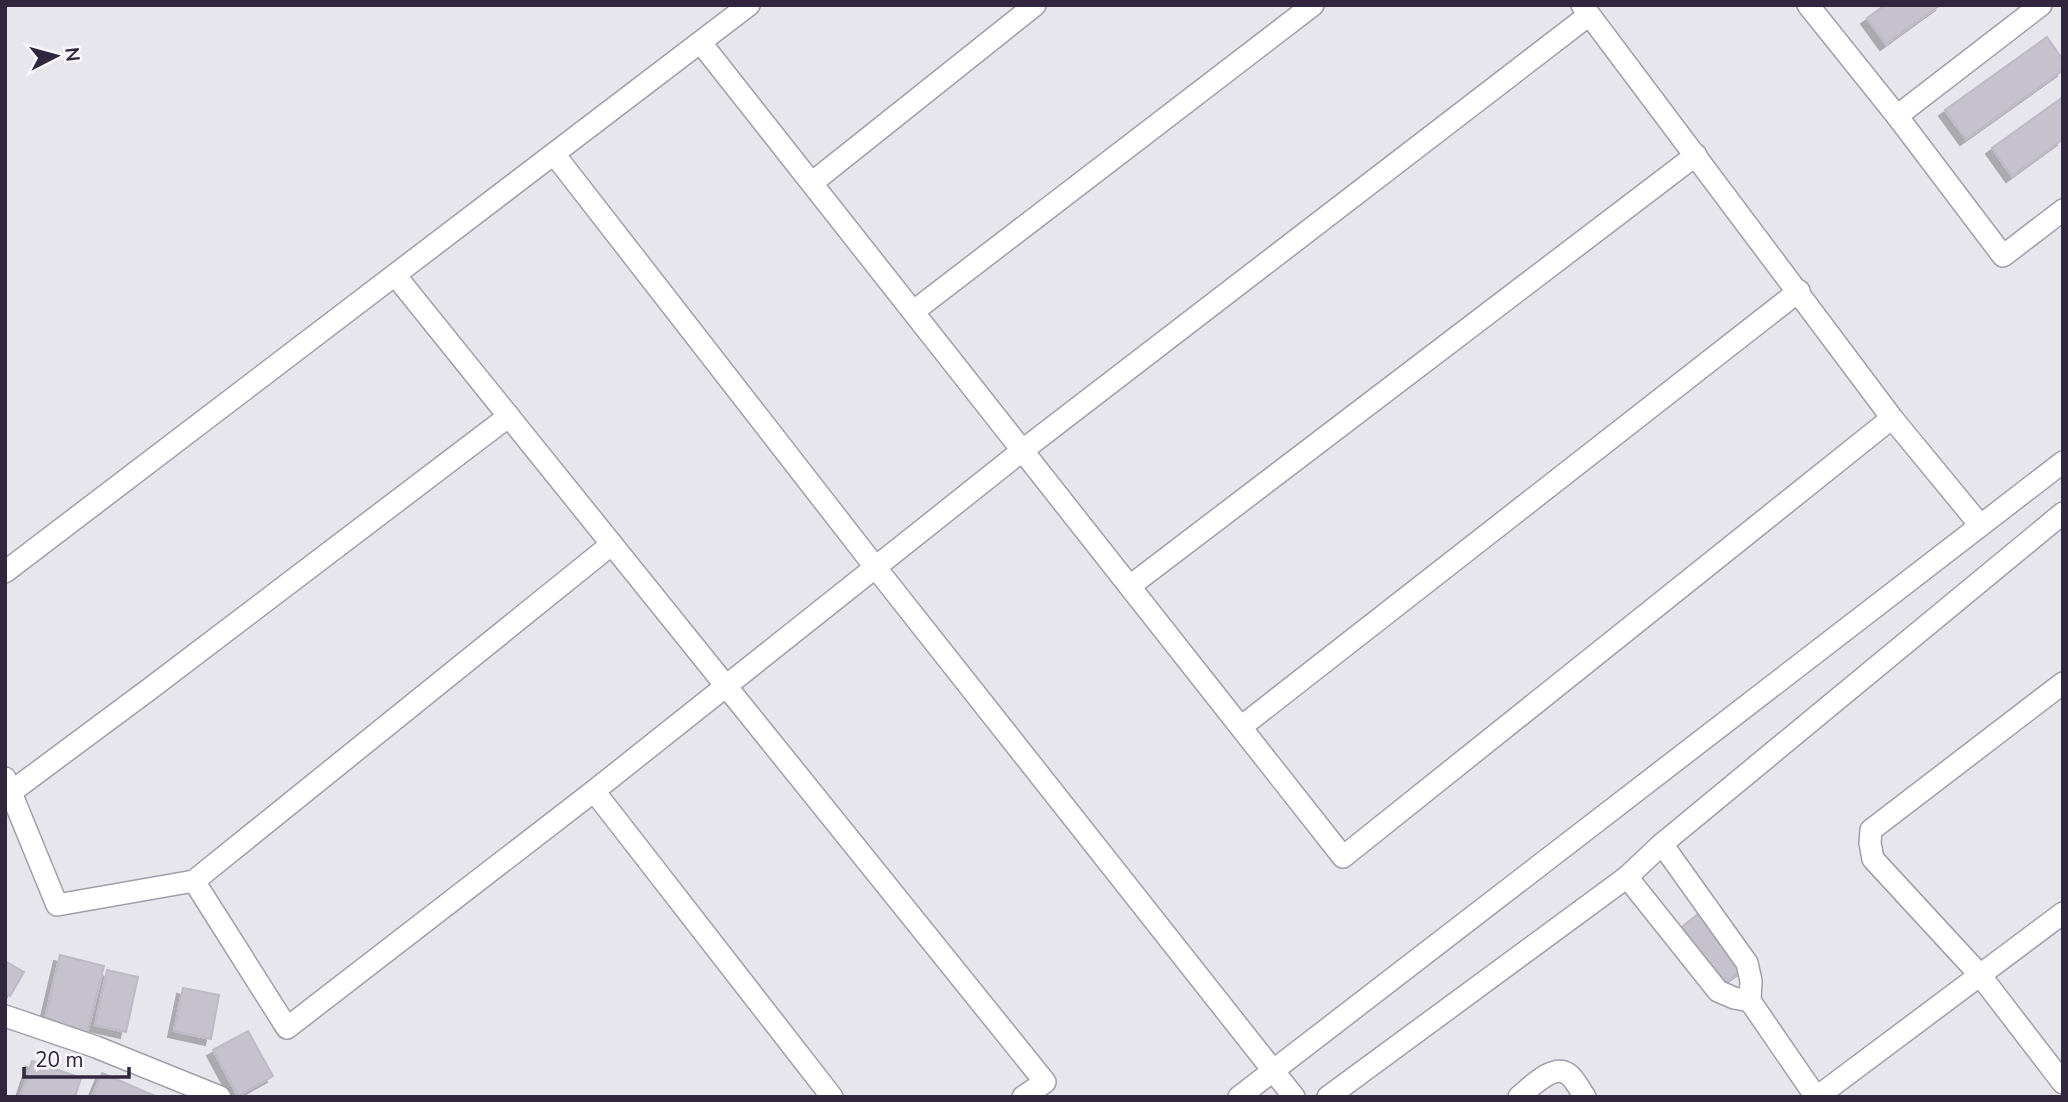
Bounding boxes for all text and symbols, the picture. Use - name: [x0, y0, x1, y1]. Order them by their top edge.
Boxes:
- north arrow: [21, 21, 91, 91]
- text: N: [58, 46, 86, 63]
- scale bar: [24, 1036, 130, 1080]
- text: 20 m: [35, 1046, 84, 1074]

